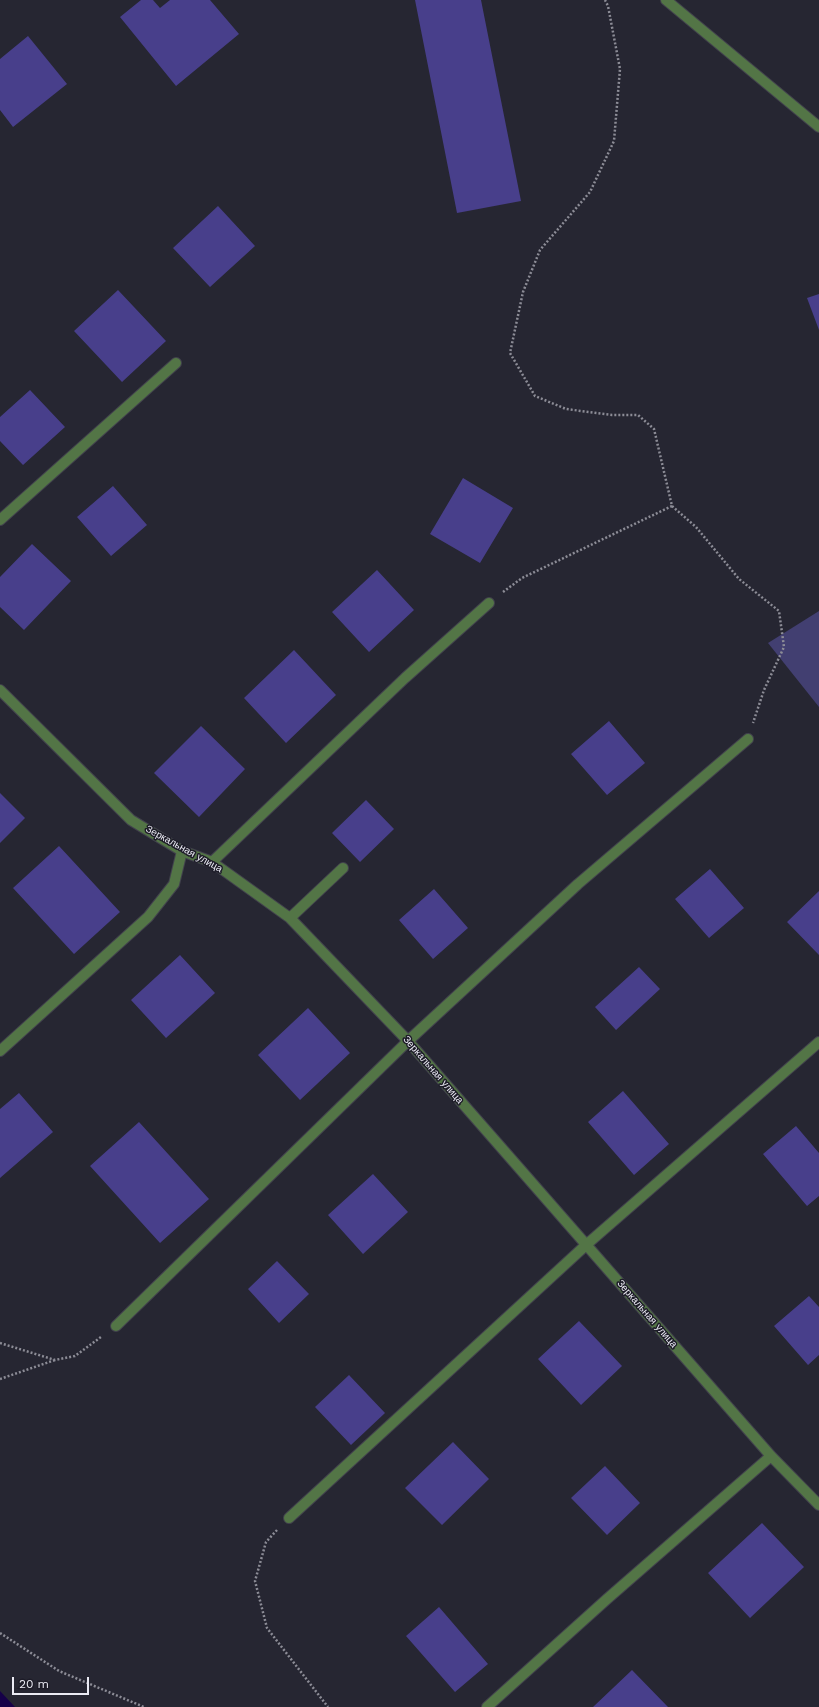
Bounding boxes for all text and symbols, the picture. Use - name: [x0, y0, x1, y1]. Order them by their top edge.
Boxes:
- street label: Зеркальная улица: [144, 823, 224, 875]
- street label: Зеркальная улица: [400, 1034, 466, 1106]
- street label: Зеркальная улица: [614, 1278, 680, 1350]
- scale bar: [14, 1669, 91, 1695]
- text: 20 m: [19, 1677, 49, 1691]

